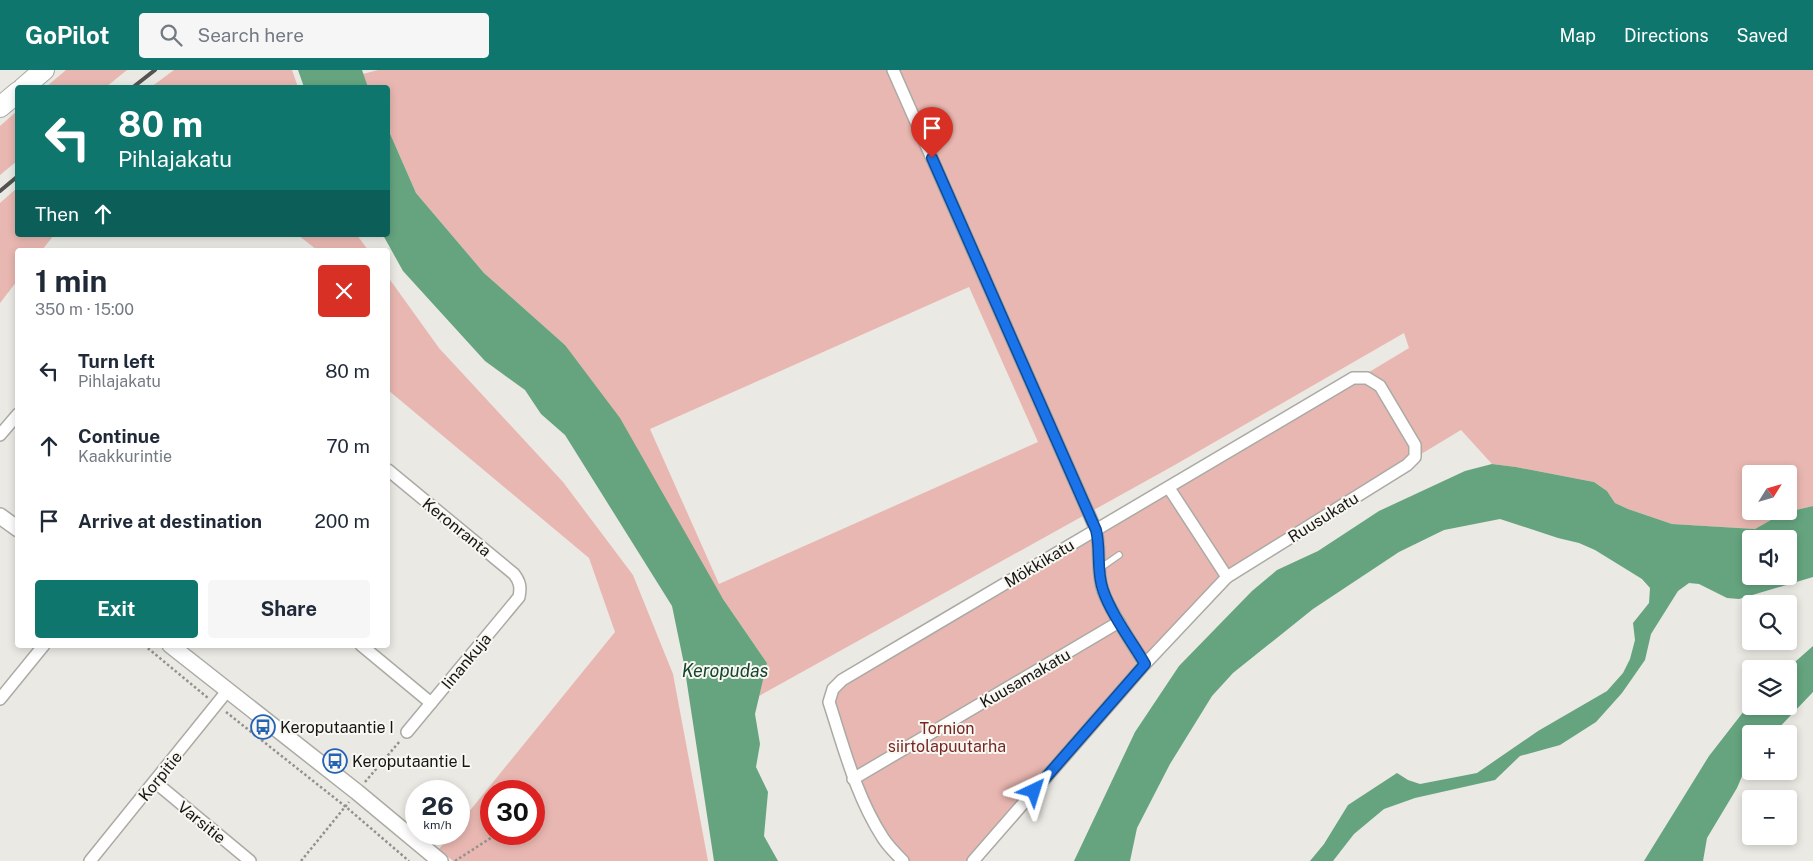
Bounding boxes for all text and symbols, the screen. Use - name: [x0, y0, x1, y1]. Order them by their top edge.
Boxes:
- search box: [139, 13, 489, 58]
- text: GoPilot: [25, 21, 109, 49]
- icon: search: [157, 21, 185, 49]
- text: Search here: [197, 24, 304, 46]
- text: Map: [1559, 25, 1596, 46]
- text: Directions: [1624, 25, 1709, 46]
- text: Saved: [1737, 25, 1788, 46]
- text: 80 m: [118, 104, 203, 145]
- icon: left: [35, 105, 100, 170]
- pin: [911, 107, 953, 158]
- icon: arrive: [918, 114, 946, 142]
- text: Pihlajakatu: [118, 146, 232, 172]
- icon: ahead: [89, 200, 117, 228]
- text: Then: [35, 203, 79, 225]
- text: 1 min: [35, 263, 107, 299]
- button: close: [318, 265, 370, 317]
- text: 350 m · 15:00: [35, 300, 134, 319]
- text: Turn left: [78, 350, 155, 372]
- icon: left: [35, 357, 63, 385]
- text: 80 m: [325, 360, 370, 382]
- text: Pihlajakatu: [78, 372, 161, 391]
- text: Continue: [78, 425, 160, 447]
- icon: ahead: [35, 432, 63, 460]
- text: 70 m: [326, 435, 370, 457]
- text: Kaakkurintie: [78, 447, 172, 466]
- north arrow: [1742, 465, 1798, 520]
- map controls: [1742, 465, 1797, 845]
- street label: Ruusukatu: [1285, 488, 1362, 547]
- street label: Keronranta: [419, 494, 495, 561]
- icon: arrive: [35, 507, 63, 535]
- text: Arrive at destination: [78, 510, 262, 532]
- text: 200 m: [314, 510, 370, 532]
- button: sound: [1742, 530, 1797, 585]
- street label: Mökkikatu: [1001, 535, 1078, 592]
- button: Exit: [35, 580, 198, 638]
- button: Share: [208, 580, 370, 638]
- button: search: [1742, 595, 1797, 650]
- street label: Iinankuja: [438, 630, 495, 693]
- street label: Kuusamakatu: [977, 645, 1074, 712]
- water label: Keropudas: [682, 660, 769, 681]
- button: layers: [1742, 660, 1797, 715]
- bus stop icon: Keroputaantie I: [250, 714, 276, 740]
- place label: Keroputaantie I: [280, 718, 394, 737]
- park label: Tornion siirtolapuutarha: [888, 719, 1006, 756]
- button: +: [1742, 725, 1797, 780]
- street label: Korpitie: [135, 748, 186, 805]
- bus stop icon: Keroputaantie L: [322, 748, 348, 774]
- place label: Keroputaantie L: [352, 752, 470, 771]
- position arrow: [1007, 764, 1059, 816]
- speed limit sign: 30: [480, 780, 545, 845]
- button: −: [1742, 790, 1797, 845]
- text: 26: [421, 791, 454, 821]
- street label: Varsitie: [174, 797, 230, 848]
- text: km/h: [423, 818, 452, 832]

